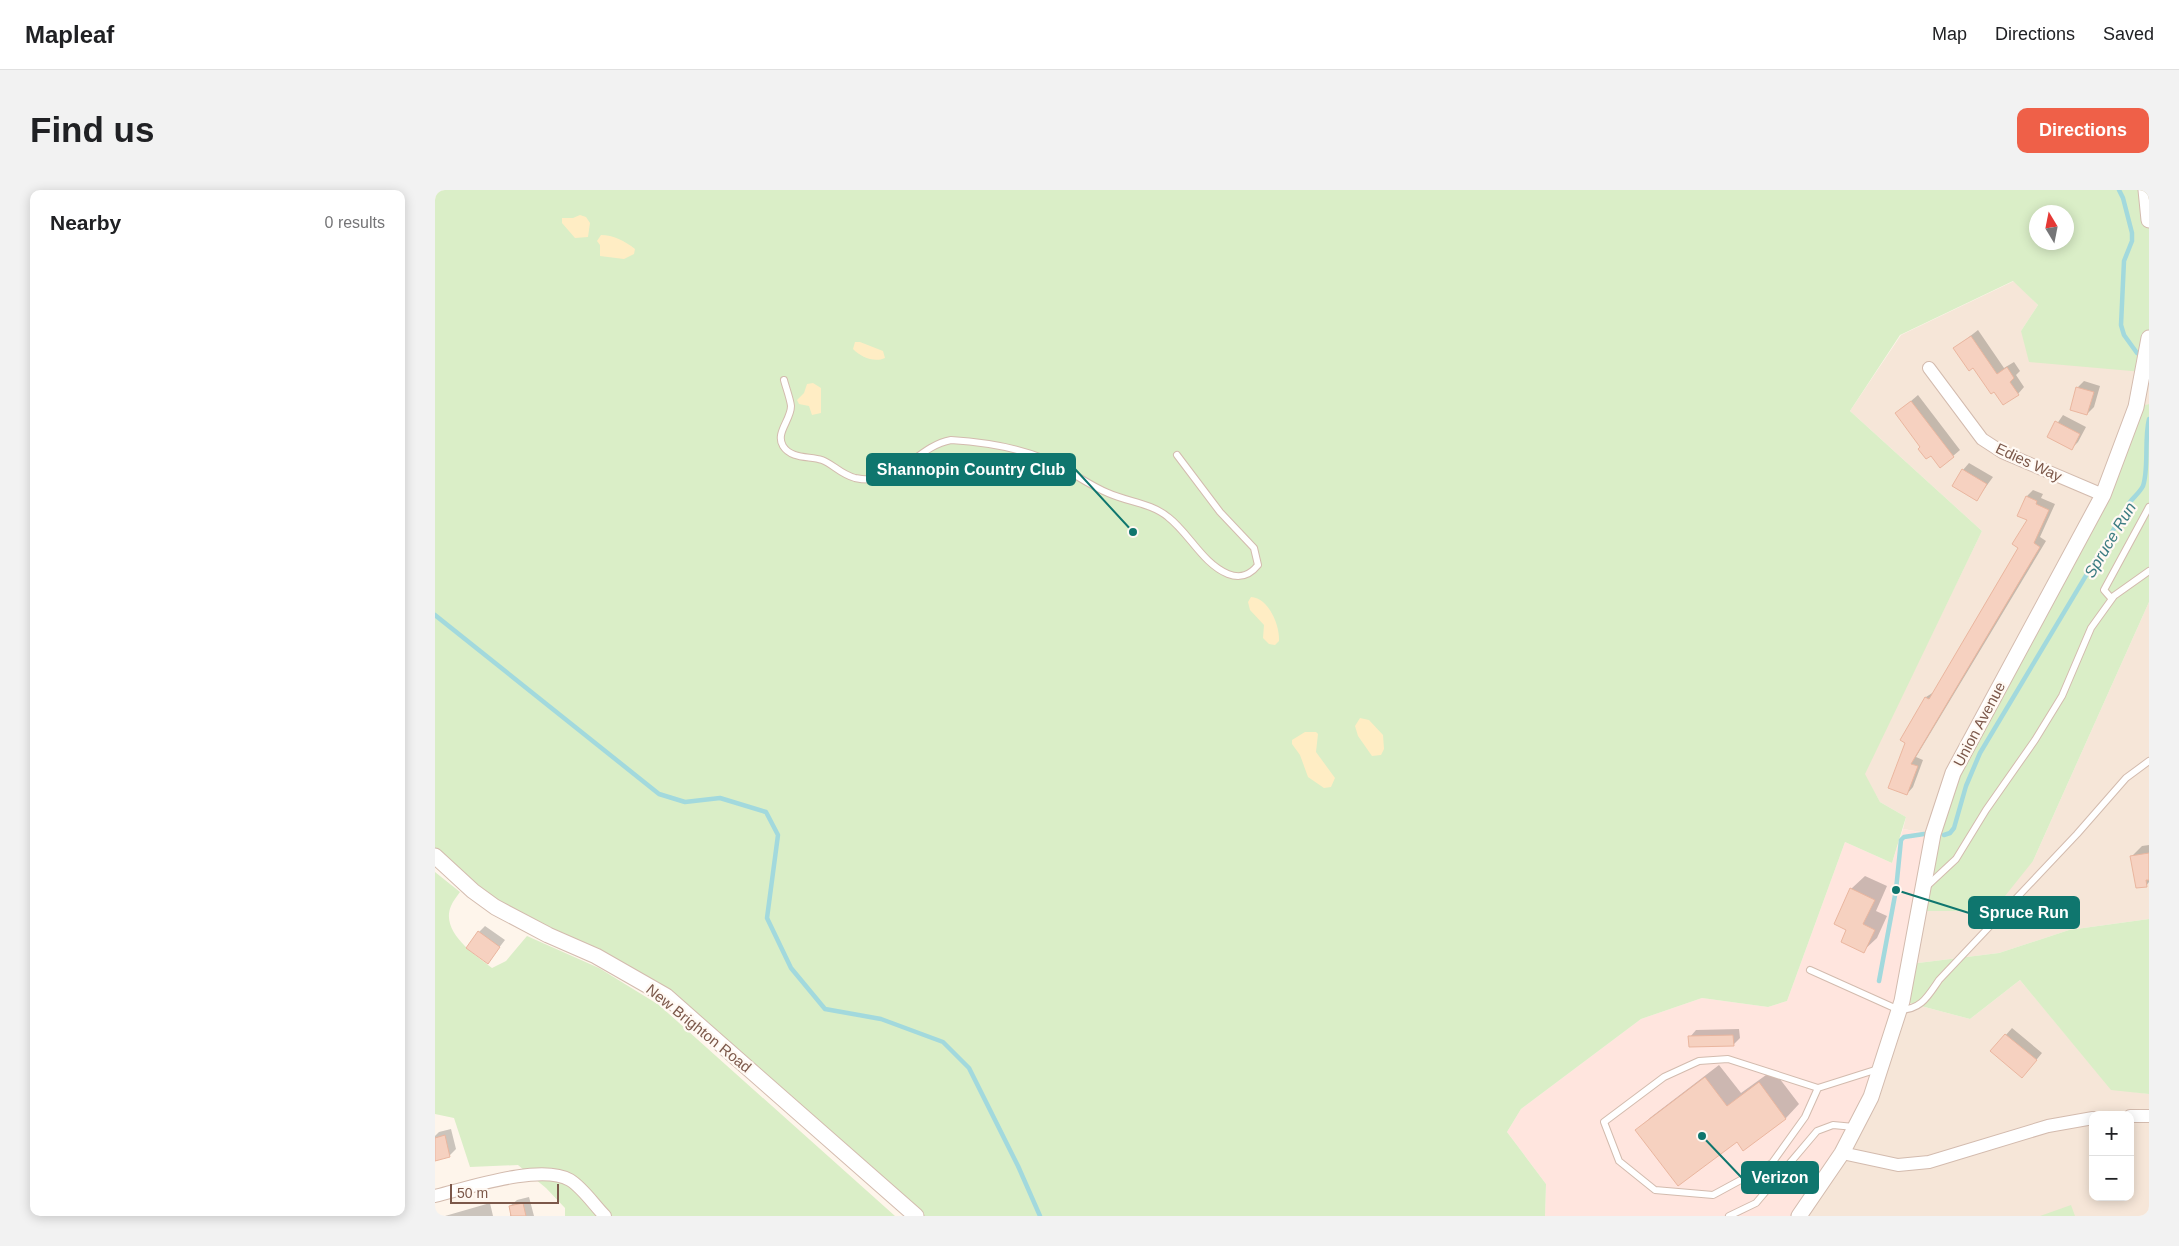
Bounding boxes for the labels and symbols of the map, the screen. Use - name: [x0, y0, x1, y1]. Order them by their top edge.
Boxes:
- north arrow: [2029, 205, 2074, 250]
- street label: Edies Way: [1993, 439, 2065, 485]
- callout: Shannopin Country Club: [867, 454, 1075, 485]
- text: Shannopin Country Club: [877, 461, 1065, 478]
- water label: Spruce Run: [2081, 499, 2139, 581]
- street label: Union Avenue: [1950, 679, 2008, 769]
- callout: Spruce Run: [1969, 897, 2079, 928]
- text: Spruce Run: [1979, 904, 2069, 921]
- street label: New Brighton Road: [643, 980, 755, 1076]
- callout: Verizon: [1742, 1162, 1818, 1193]
- text: Verizon: [1752, 1169, 1808, 1186]
- scale bar: [450, 1181, 559, 1204]

